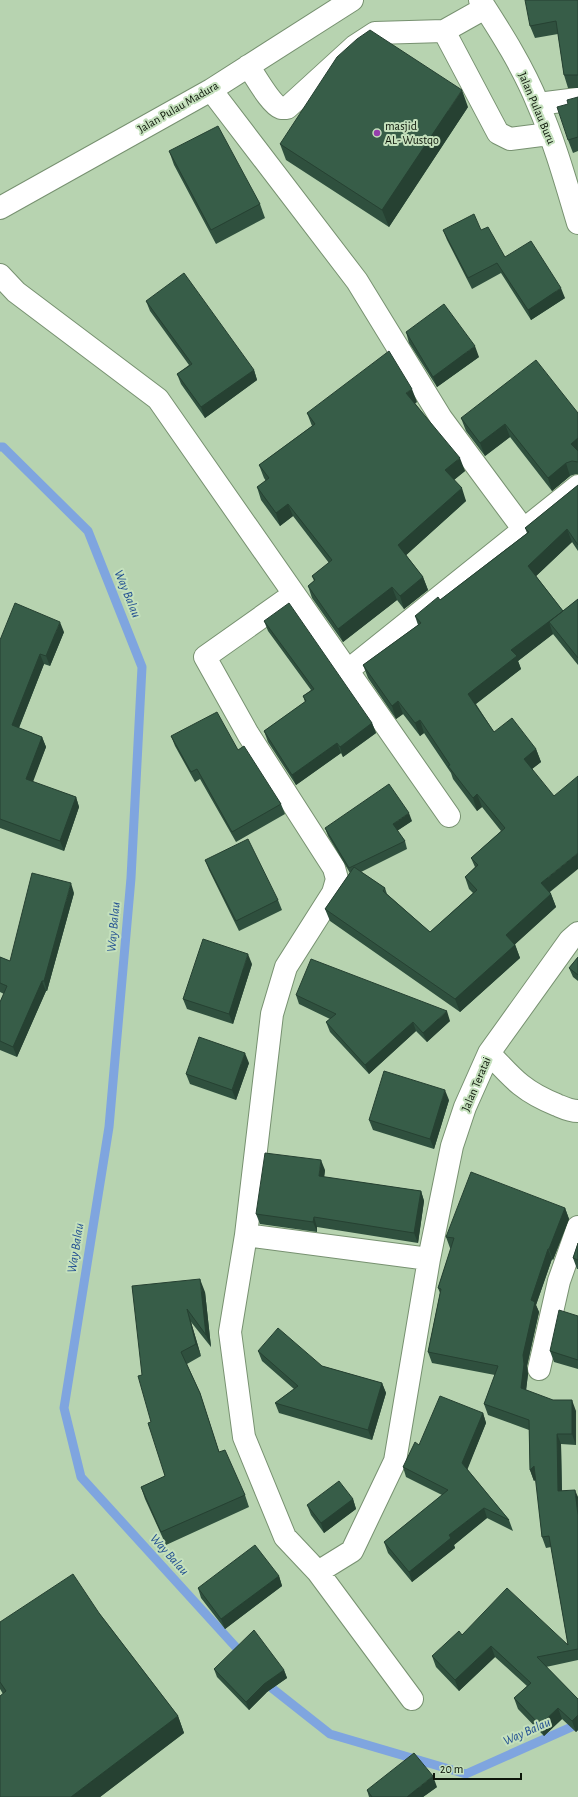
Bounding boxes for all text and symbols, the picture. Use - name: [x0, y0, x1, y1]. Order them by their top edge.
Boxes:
- street label: Jalan Pulau Buru: [516, 70, 558, 146]
- street label: Jalan Pulau Madura: [136, 79, 221, 135]
- place label: masjid AL- Wustqo: [385, 120, 439, 146]
- marker: masjid AL- Wustqo: [372, 128, 382, 138]
- water label: Way Balau: [112, 568, 142, 620]
- water label: Way Balau: [105, 901, 123, 953]
- street label: Jalan Teratai: [459, 1055, 493, 1113]
- water label: Way Balau: [66, 1222, 86, 1274]
- water label: Way Balau: [147, 1532, 191, 1578]
- water label: Way Balau: [501, 1716, 553, 1748]
- scale bar: [434, 1755, 521, 1781]
- text: 20 m: [440, 1763, 463, 1775]

